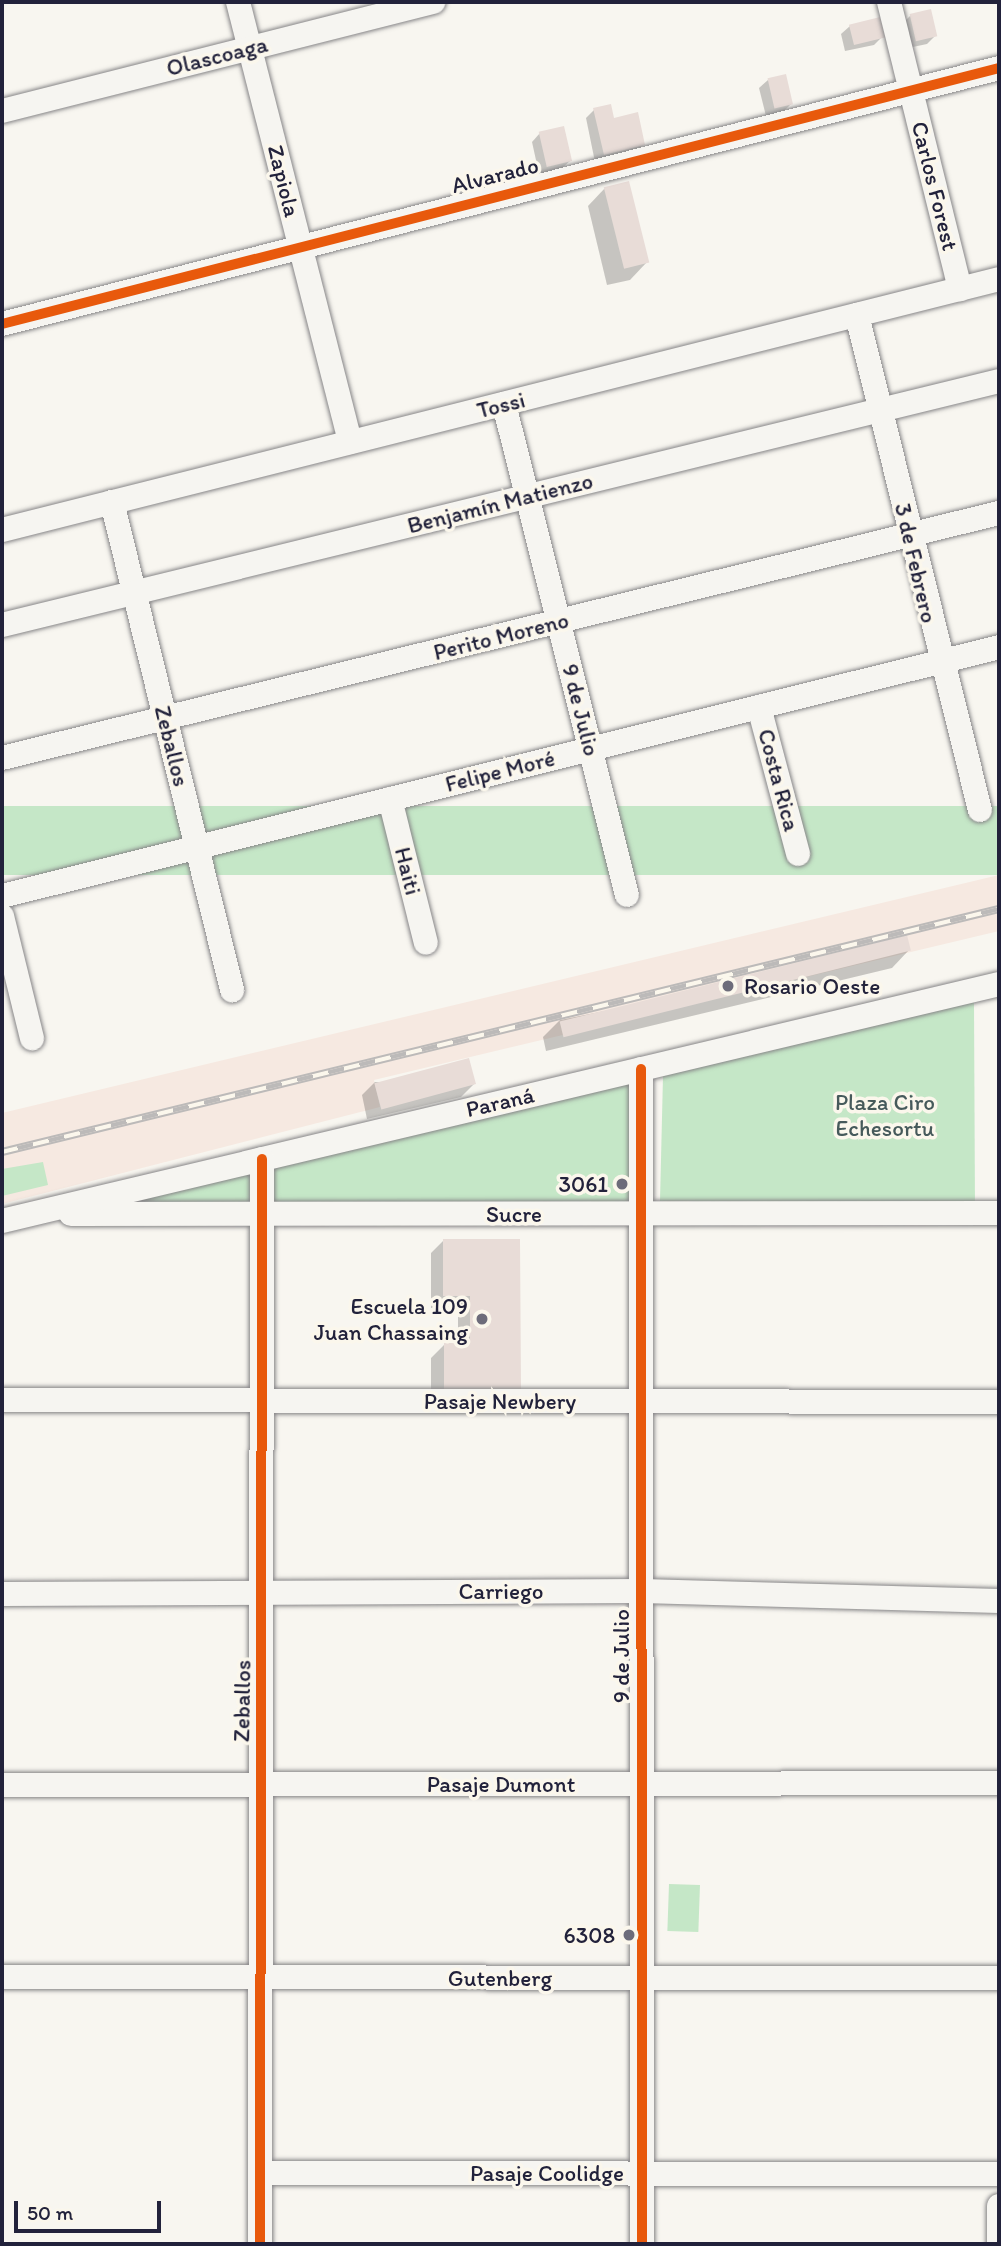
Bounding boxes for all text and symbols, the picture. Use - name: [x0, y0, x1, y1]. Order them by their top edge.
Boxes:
- street label: Olascoaga: [163, 30, 271, 82]
- street label: Carlos Forest: [906, 119, 964, 253]
- street label: Zapiola: [262, 142, 306, 220]
- street label: Alvarado: [449, 151, 541, 199]
- street label: Tossi: [474, 386, 528, 424]
- street label: Benjamín Matienzo: [405, 467, 595, 539]
- street label: 3 de Febrero: [889, 501, 943, 625]
- street label: Perito Moreno: [431, 606, 571, 666]
- street label: 9 de Julio: [556, 661, 606, 759]
- street label: Zeballos: [149, 703, 195, 789]
- street label: Costa Rica: [752, 726, 806, 834]
- street label: Felipe Moré: [442, 744, 558, 798]
- street label: Haiti: [389, 844, 427, 898]
- place label: Rosario Oeste: [744, 972, 880, 1000]
- marker: Rosario Oeste: [718, 976, 738, 996]
- street label: Paraná: [463, 1081, 537, 1123]
- park label: Plaza Ciro Echesortu: [835, 1088, 935, 1142]
- place label: 3061: [558, 1170, 608, 1198]
- marker: 3061: [614, 1176, 630, 1192]
- street label: Sucre: [486, 1200, 542, 1228]
- place label: Escuela 109 Juan Chassaing: [313, 1292, 468, 1346]
- marker: Escuela 109 Juan Chassaing: [474, 1311, 490, 1327]
- street label: Pasaje Newbery: [424, 1387, 576, 1415]
- street label: Carriego: [458, 1577, 544, 1605]
- street label: 9 de Julio: [607, 1609, 635, 1703]
- street label: Zeballos: [227, 1660, 257, 1742]
- street label: Pasaje Dumont: [427, 1770, 575, 1798]
- place label: 6308: [564, 1921, 615, 1949]
- marker: 6308: [621, 1927, 637, 1943]
- street label: Gutenberg: [448, 1964, 552, 1992]
- street label: Pasaje Coolidge: [470, 2159, 624, 2187]
- scale bar: [18, 2186, 164, 2230]
- text: 50 m: [27, 2200, 73, 2225]

